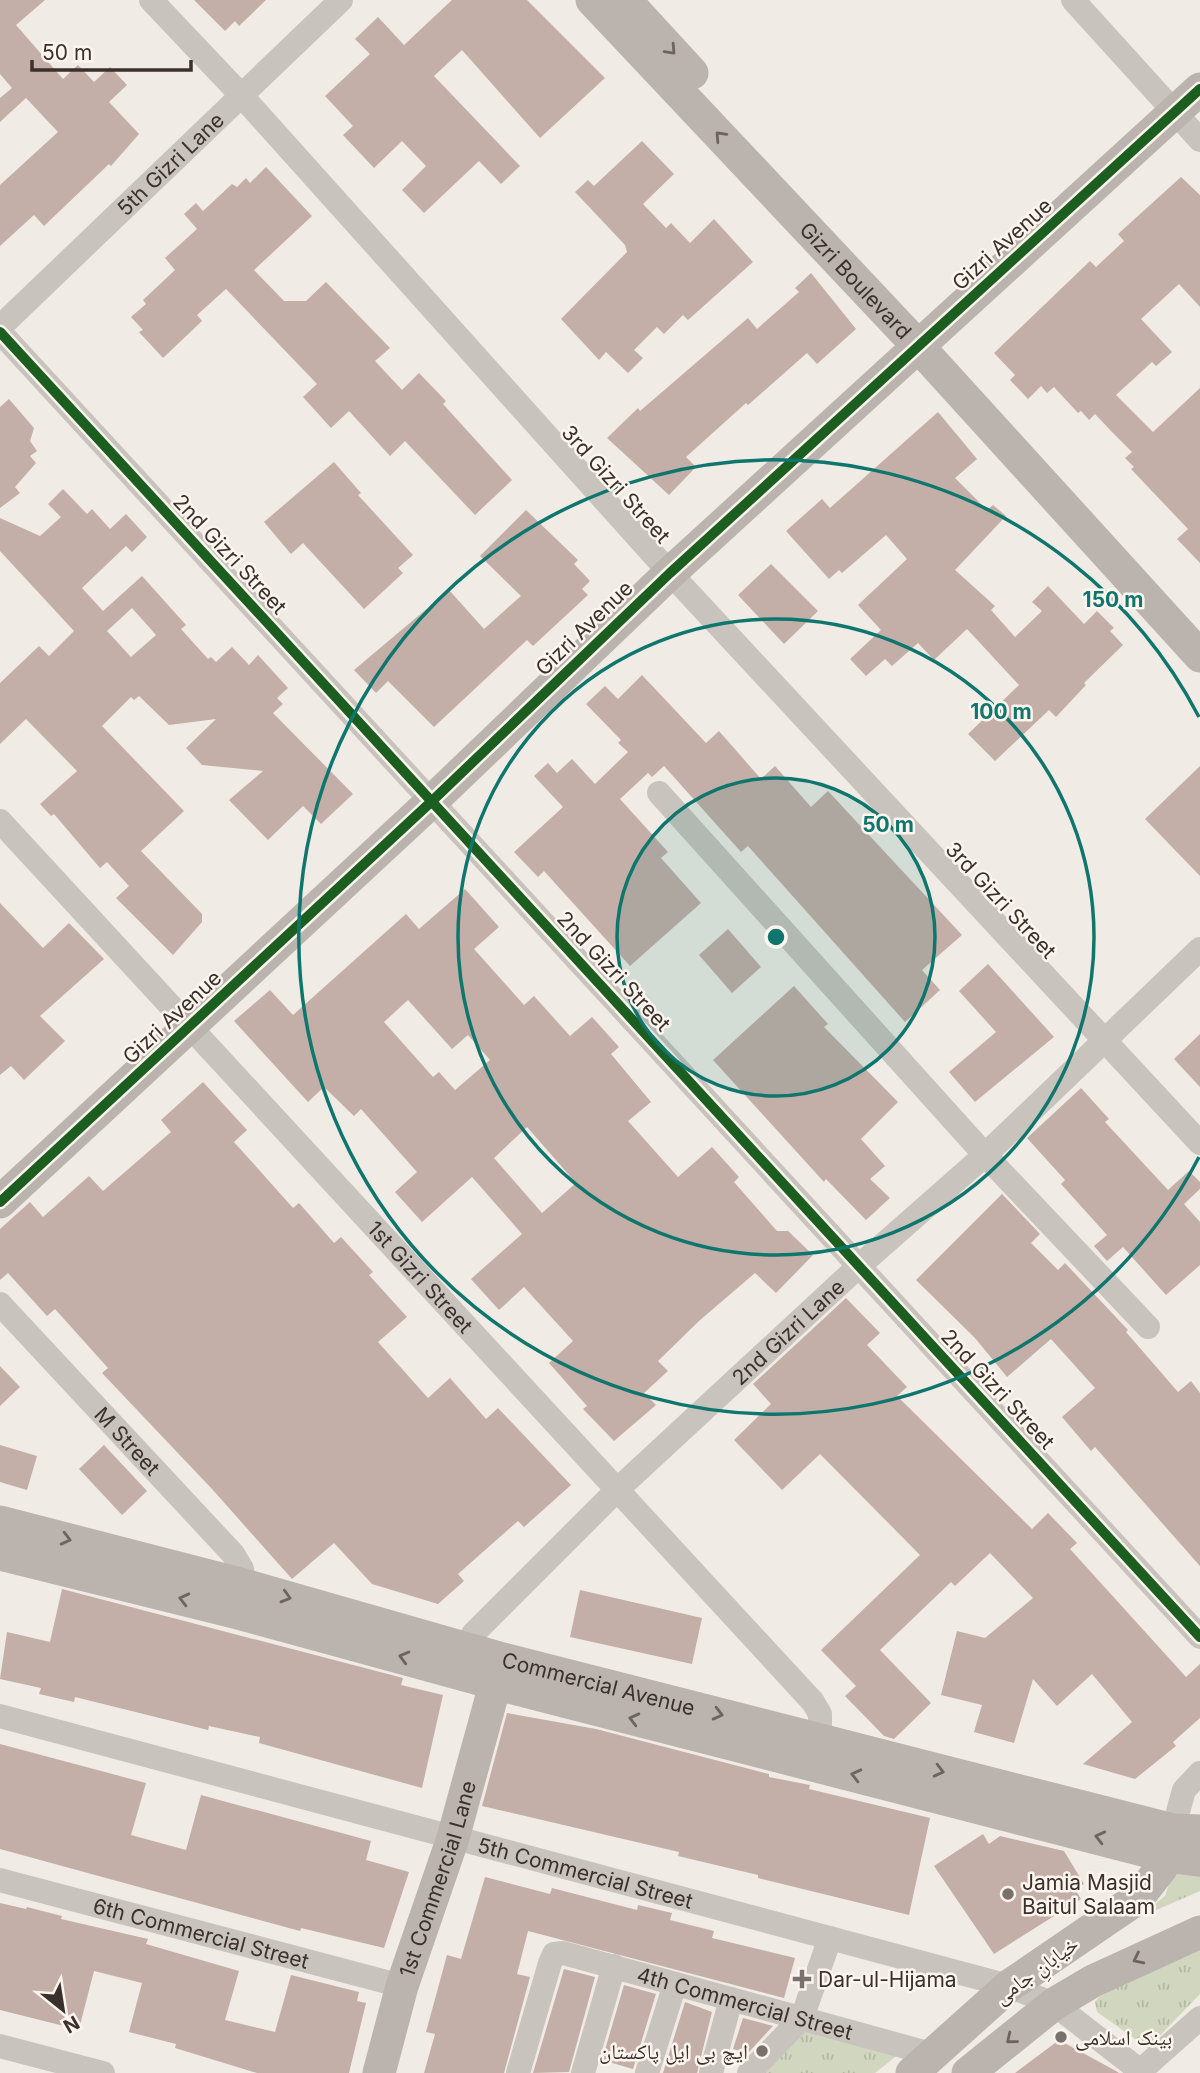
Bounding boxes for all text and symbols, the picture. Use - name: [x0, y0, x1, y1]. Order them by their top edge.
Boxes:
- scale bar: [32, 28, 191, 72]
- text: 50 m: [42, 40, 92, 65]
- one-way arrow: [663, 42, 676, 55]
- street label: 5th Gizri Lane: [112, 107, 229, 220]
- one-way arrow: [716, 131, 728, 144]
- street label: Gizri Avenue: [947, 193, 1057, 295]
- street label: Gizri Boulevard: [795, 217, 917, 344]
- street label: 3rd Gizri Street: [556, 420, 676, 548]
- street label: 2nd Gizri Street: [168, 489, 292, 619]
- street label: Gizri Avenue: [530, 575, 638, 681]
- text: 150 m: [1083, 587, 1143, 612]
- text: 100 m: [970, 699, 1032, 724]
- text: 50 m: [862, 812, 914, 837]
- street label: 3rd Gizri Street: [941, 837, 1061, 964]
- street label: 2nd Gizri Street: [552, 906, 676, 1036]
- centre of rings: [764, 925, 788, 949]
- street label: Gizri Avenue: [118, 965, 226, 1069]
- street label: 1st Gizri Street: [363, 1215, 478, 1338]
- street label: 2nd Gizri Lane: [727, 1274, 849, 1390]
- street label: 2nd Gizri Street: [936, 1324, 1060, 1454]
- street label: M Street: [90, 1401, 165, 1480]
- one-way arrow: [60, 1531, 72, 1545]
- one-way arrow: [280, 1588, 292, 1603]
- one-way arrow: [178, 1593, 190, 1607]
- street label: Commercial Avenue: [499, 1647, 698, 1720]
- one-way arrow: [398, 1651, 410, 1665]
- one-way arrow: [712, 1706, 724, 1720]
- one-way arrow: [629, 1713, 641, 1727]
- one-way arrow: [933, 1763, 945, 1777]
- one-way arrow: [850, 1769, 862, 1783]
- street label: 1st Commercial Lane: [394, 1778, 481, 1980]
- one-way arrow: [1094, 1831, 1106, 1845]
- street label: 5th Commercial Street: [475, 1832, 696, 1913]
- place label: Jamia Masjid Baitul Salaam: [1022, 1870, 1155, 1919]
- marker: Jamia Masjid Baitul Salaam: [1000, 1886, 1016, 1902]
- street label: 6th Commercial Street: [91, 1893, 312, 1973]
- street label: خیابانِ جامی: [989, 1931, 1086, 2013]
- one-way arrow: [1133, 1951, 1145, 1965]
- street label: 4th Commercial Street: [634, 1961, 856, 2044]
- place label: Dar-ul-Hijama: [818, 1967, 957, 1992]
- marker: Dar-ul-Hijama: [792, 1969, 812, 1989]
- north arrow: [28, 1975, 98, 2045]
- text: N: [59, 2011, 83, 2038]
- place label: بینک اسلامی: [1075, 2025, 1172, 2051]
- marker: بینک اسلامی: [1053, 2029, 1069, 2045]
- one-way arrow: [1007, 2030, 1019, 2043]
- place label: ایچ بی ایل پاکستان: [599, 2039, 748, 2065]
- marker: ایچ بی ایل پاکستان: [754, 2043, 770, 2059]

